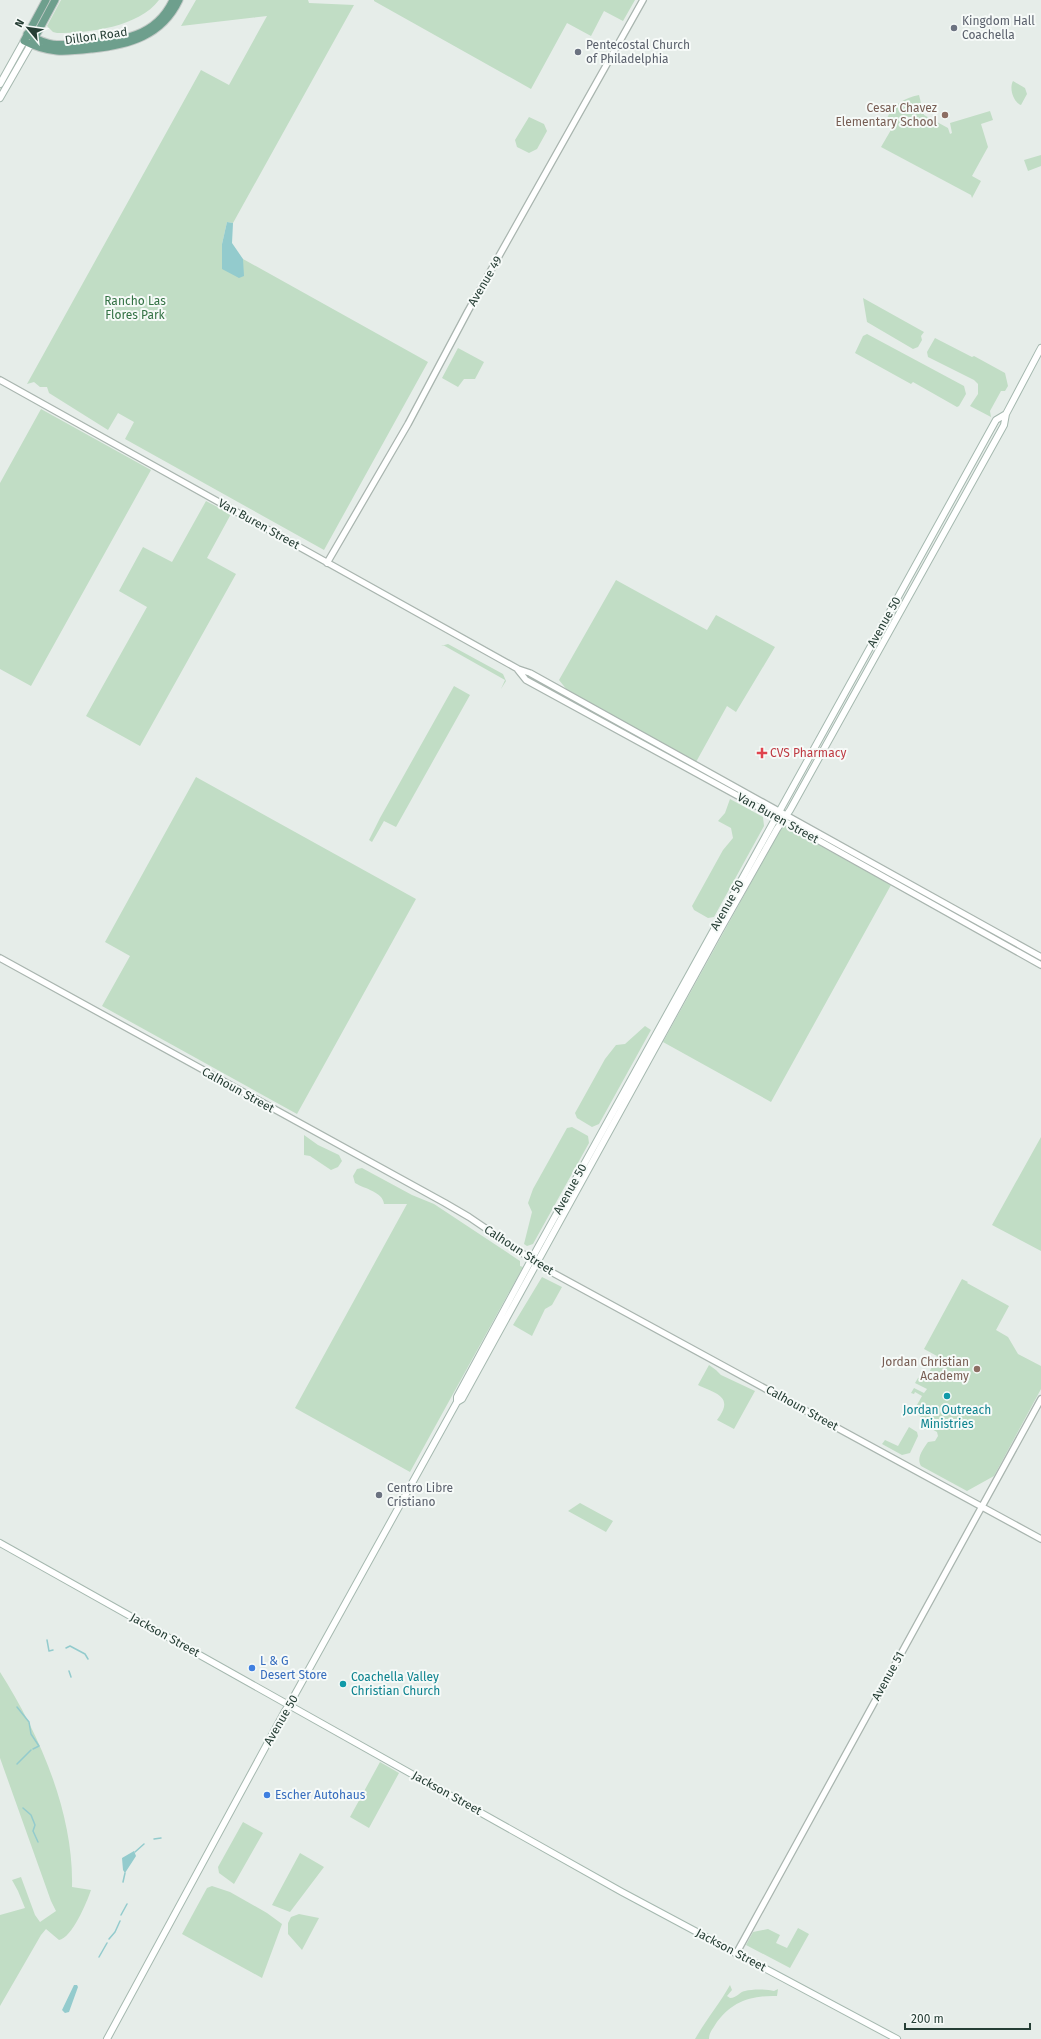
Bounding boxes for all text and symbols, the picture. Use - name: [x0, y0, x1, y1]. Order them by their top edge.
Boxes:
- north arrow: [8, 8, 48, 48]
- place label: Kingdom Hall Coachella: [962, 14, 1035, 42]
- text: N: [12, 17, 27, 30]
- marker: Kingdom Hall Coachella: [949, 23, 959, 33]
- street label: Dillon Road: [64, 25, 128, 47]
- place label: Pentecostal Church of Philadelphia: [586, 38, 690, 66]
- marker: Pentecostal Church of Philadelphia: [573, 47, 583, 57]
- place label: Cesar Chavez Elementary School: [835, 101, 937, 129]
- marker: Cesar Chavez Elementary School: [940, 110, 950, 120]
- street label: Avenue 49: [465, 253, 505, 309]
- park label: Rancho Las Flores Park: [104, 294, 166, 322]
- street label: Van Buren Street: [216, 496, 303, 552]
- street label: Avenue 50: [864, 594, 904, 650]
- place label: CVS Pharmacy: [770, 746, 846, 760]
- marker: CVS Pharmacy: [757, 748, 767, 758]
- street label: Van Buren Street: [735, 790, 822, 846]
- street label: Avenue 50: [707, 877, 747, 933]
- street label: Calhoun Street: [199, 1064, 277, 1116]
- street label: Avenue 50: [550, 1161, 590, 1217]
- street label: Calhoun Street: [482, 1222, 557, 1278]
- place label: Jordan Christian Academy: [882, 1355, 969, 1383]
- marker: Jordan Christian Academy: [972, 1364, 982, 1374]
- street label: Calhoun Street: [763, 1382, 841, 1434]
- marker: Jordan Outreach Ministries: [942, 1391, 952, 1401]
- place label: Jordan Outreach Ministries: [903, 1403, 991, 1431]
- place label: Centro Libre Cristiano: [387, 1481, 453, 1509]
- marker: Centro Libre Cristiano: [374, 1490, 384, 1500]
- street label: Jackson Street: [128, 1610, 203, 1660]
- street label: Avenue 51: [869, 1649, 907, 1703]
- place label: L & G Desert Store: [260, 1654, 327, 1682]
- marker: L & G Desert Store: [247, 1663, 257, 1673]
- place label: Coachella Valley Christian Church: [351, 1670, 440, 1698]
- marker: Coachella Valley Christian Church: [338, 1679, 348, 1689]
- street label: Avenue 50: [261, 1692, 301, 1748]
- street label: Jackson Street: [410, 1768, 485, 1818]
- place label: Escher Autohaus: [275, 1788, 366, 1802]
- marker: Escher Autohaus: [262, 1790, 272, 1800]
- street label: Jackson Street: [694, 1926, 769, 1975]
- scale bar: [905, 2005, 1030, 2031]
- text: 200 m: [911, 2012, 944, 2026]

